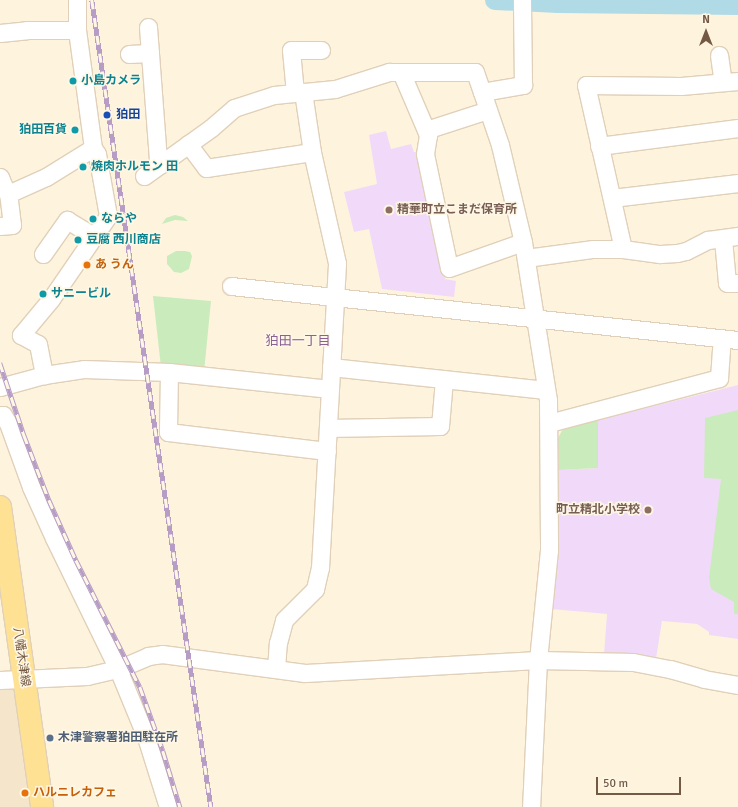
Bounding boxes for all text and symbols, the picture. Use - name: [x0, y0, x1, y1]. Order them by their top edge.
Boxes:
- north arrow: [686, 12, 726, 52]
- text: N: [702, 13, 710, 26]
- place label: 小島カメラ: [81, 74, 141, 88]
- marker: 小島カメラ: [68, 76, 78, 86]
- place label: 狛田: [116, 108, 140, 122]
- marker: 狛田: [101, 109, 113, 121]
- place label: 狛田百貨: [19, 123, 67, 137]
- marker: 狛田百貨: [70, 125, 80, 135]
- place label: 焼肉ホルモン 田: [91, 160, 178, 174]
- marker: 焼肉ホルモン 田: [78, 162, 88, 172]
- place label: 精華町立こまだ保育所: [397, 203, 517, 217]
- marker: 精華町立こまだ保育所: [384, 205, 394, 215]
- place label: ならや: [101, 212, 137, 226]
- marker: ならや: [88, 214, 98, 224]
- place label: 豆腐 西川商店: [86, 233, 161, 247]
- marker: 豆腐 西川商店: [73, 235, 83, 245]
- place label: あ うん: [95, 258, 134, 272]
- marker: あ うん: [82, 260, 92, 270]
- place label: サニービル: [51, 287, 111, 301]
- marker: サニービル: [38, 289, 48, 299]
- district label: 狛田一丁目: [266, 333, 330, 349]
- place label: 町立精北小学校: [556, 503, 640, 517]
- marker: 町立精北小学校: [643, 505, 653, 515]
- street label: 八幡木津線: [10, 626, 32, 688]
- place label: 木津警察署狛田駐在所: [58, 731, 178, 745]
- marker: 木津警察署狛田駐在所: [45, 733, 55, 743]
- scale bar: [598, 769, 683, 795]
- text: 50 m: [603, 776, 628, 791]
- place label: ハルニレカフェ: [33, 786, 117, 800]
- marker: ハルニレカフェ: [20, 788, 30, 798]

